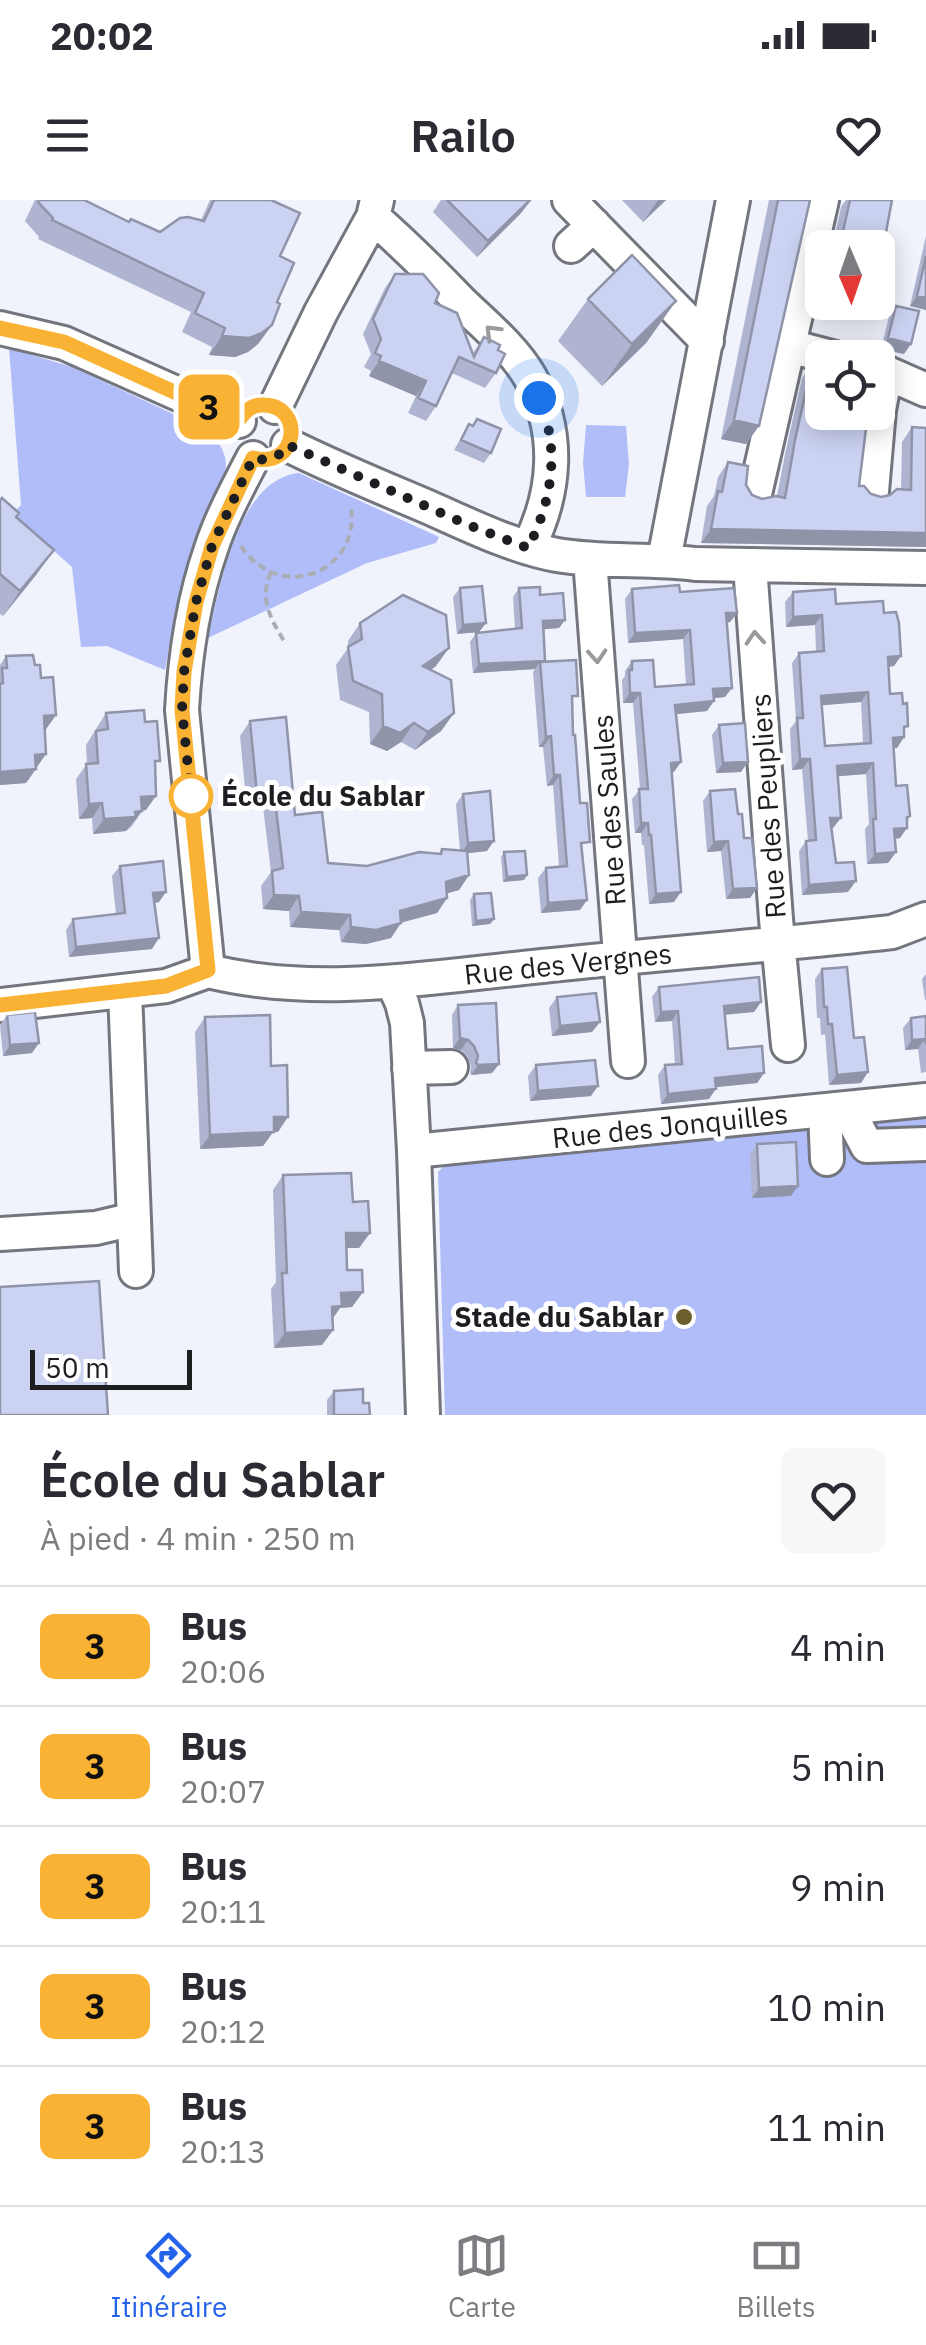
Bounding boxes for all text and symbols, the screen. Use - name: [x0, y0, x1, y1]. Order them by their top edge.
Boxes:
- text: 20:02: [50, 11, 154, 60]
- text: Railo: [410, 106, 516, 164]
- icon: menu: [40, 108, 95, 163]
- icon: heart: [831, 108, 886, 163]
- north arrow: [805, 230, 895, 320]
- map controls: [805, 230, 895, 430]
- one-way arrow: [486, 326, 504, 344]
- button: locate: [805, 340, 895, 430]
- your location: [514, 373, 564, 423]
- line badge: 3: [176, 374, 242, 440]
- text: 3: [198, 384, 220, 430]
- one-way arrow: [745, 629, 767, 645]
- one-way arrow: [586, 649, 608, 665]
- street label: Rue des Peupliers: [741, 692, 794, 920]
- street label: Rue des Saules: [583, 713, 634, 907]
- marker: École du Sablar: [170, 775, 212, 817]
- place label: École du Sablar: [221, 777, 425, 814]
- street label: Rue des Vergnes: [462, 934, 674, 993]
- street label: Rue des Jonquilles: [550, 1095, 790, 1156]
- place label: Stade du Sablar: [454, 1298, 664, 1335]
- marker: Stade du Sablar: [673, 1306, 695, 1328]
- scale bar: [30, 1345, 192, 1390]
- text: 50 m: [45, 1349, 110, 1386]
- text: École du Sablar: [40, 1448, 385, 1510]
- button: heart: [781, 1448, 886, 1553]
- text: À pied · 4 min · 250 m: [40, 1517, 356, 1559]
- text: Bus: [180, 1601, 247, 1650]
- text: 4 min: [790, 1622, 886, 1671]
- text: 3: [84, 1623, 106, 1669]
- text: 20:06: [180, 1650, 266, 1692]
- text: Bus: [180, 1721, 247, 1770]
- text: 5 min: [790, 1742, 886, 1791]
- text: 3: [84, 1743, 106, 1789]
- text: 20:07: [180, 1770, 266, 1812]
- text: Bus: [180, 1841, 247, 1890]
- text: 9 min: [790, 1862, 886, 1911]
- text: 3: [84, 1863, 106, 1909]
- text: 20:11: [180, 1890, 266, 1932]
- text: Bus: [180, 1961, 247, 2010]
- text: 10 min: [767, 1982, 886, 2031]
- text: 3: [84, 1983, 106, 2029]
- text: 20:12: [180, 2010, 266, 2052]
- text: Bus: [180, 2081, 247, 2130]
- text: 11 min: [767, 2102, 886, 2151]
- text: 3: [84, 2103, 106, 2149]
- text: 20:13: [180, 2130, 266, 2172]
- tab: Itinéraire: [110, 2228, 227, 2325]
- tab: Carte: [448, 2228, 516, 2325]
- tab: Billets: [736, 2228, 816, 2325]

